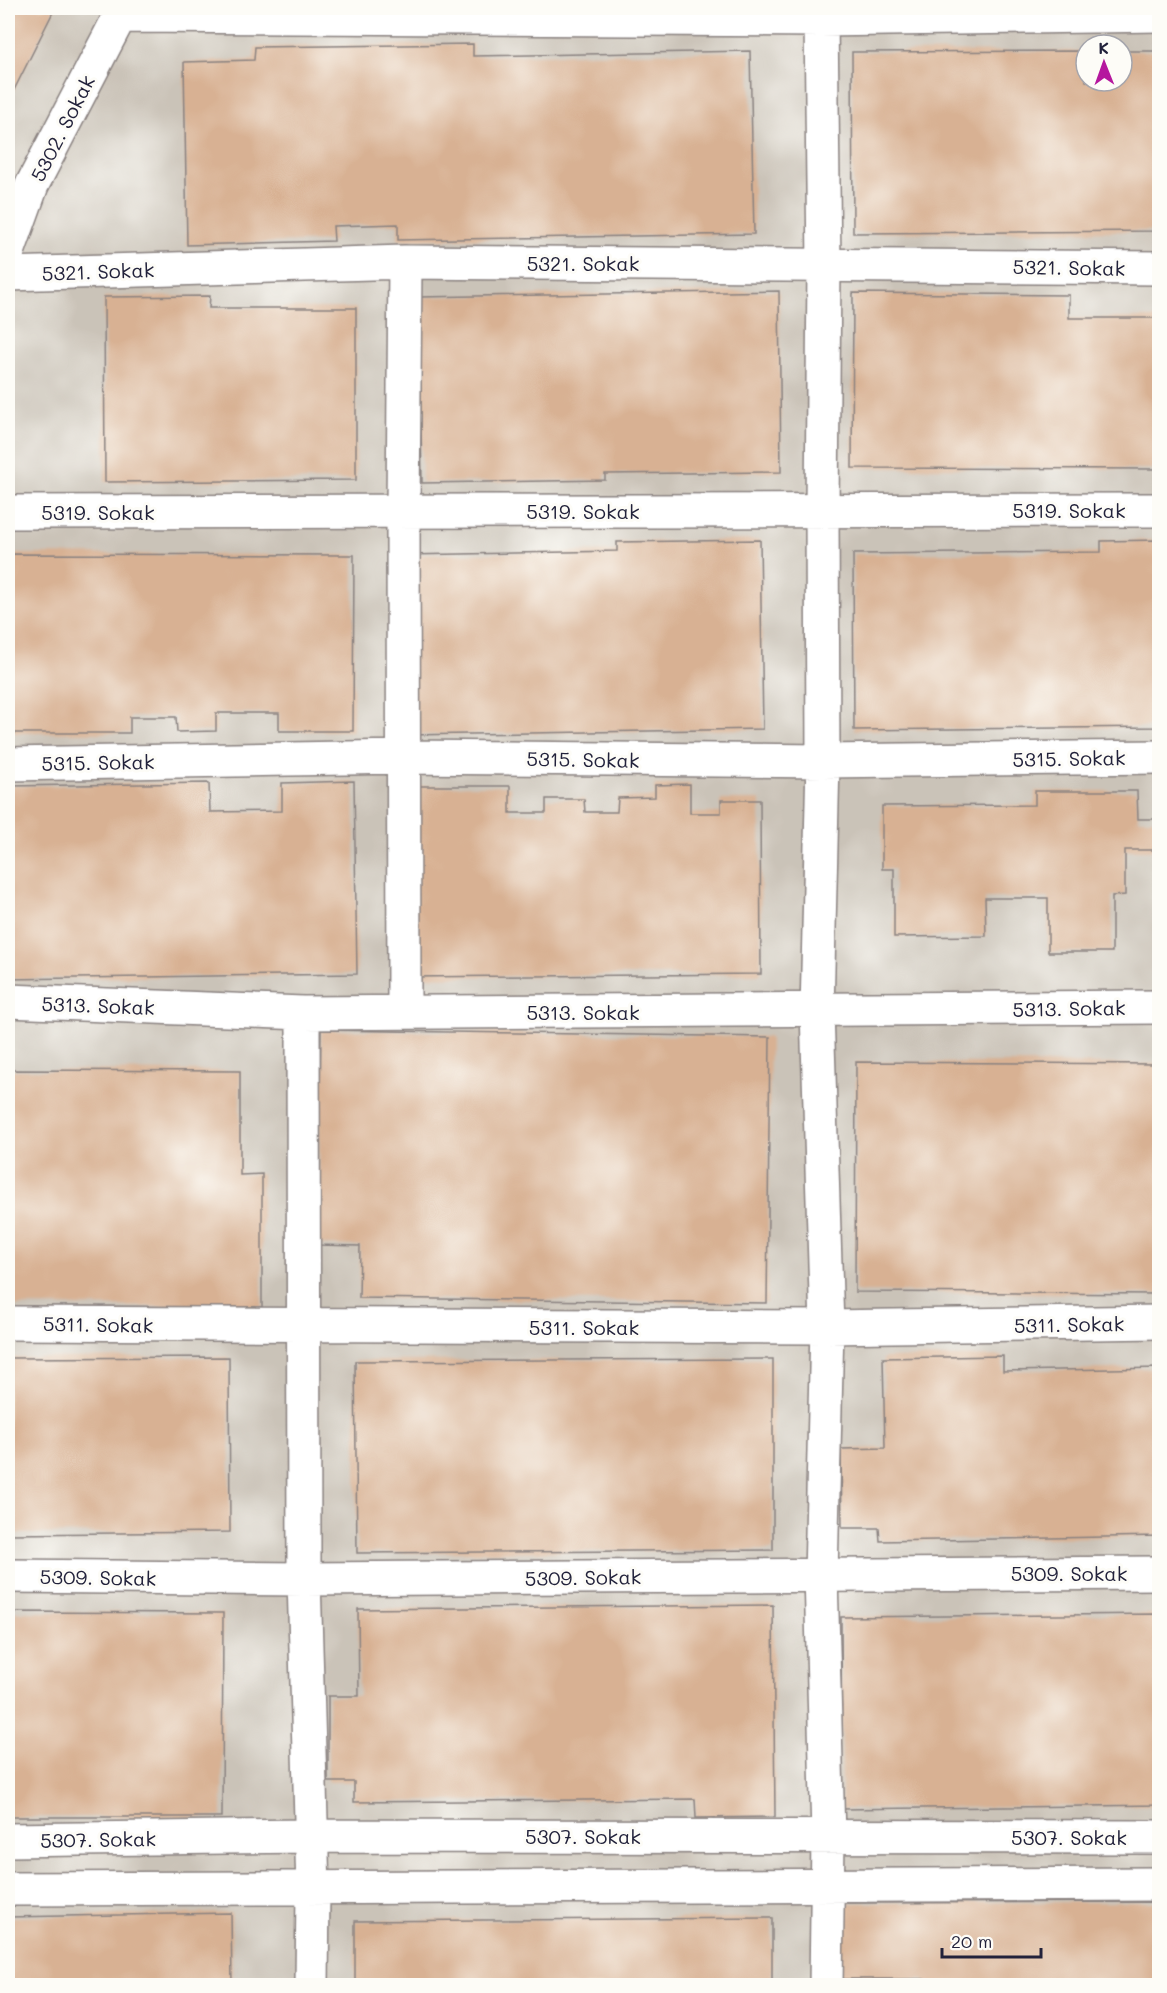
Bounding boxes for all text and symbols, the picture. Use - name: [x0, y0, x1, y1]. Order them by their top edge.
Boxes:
- north arrow: [1074, 33, 1134, 93]
- text: K: [1098, 37, 1109, 58]
- street label: 5302. Sokak: [24, 70, 100, 186]
- street label: 5321. Sokak: [527, 250, 639, 276]
- street label: 5321. Sokak: [1012, 253, 1126, 281]
- street label: 5321. Sokak: [41, 256, 155, 286]
- street label: 5319. Sokak: [1012, 497, 1126, 523]
- street label: 5319. Sokak: [526, 498, 640, 524]
- street label: 5319. Sokak: [41, 499, 155, 525]
- street label: 5315. Sokak: [1012, 744, 1126, 772]
- street label: 5315. Sokak: [526, 745, 640, 773]
- street label: 5315. Sokak: [41, 748, 155, 776]
- street label: 5313. Sokak: [41, 990, 155, 1020]
- street label: 5313. Sokak: [1012, 994, 1126, 1022]
- street label: 5313. Sokak: [526, 999, 640, 1025]
- street label: 5311. Sokak: [43, 1310, 153, 1338]
- street label: 5311. Sokak: [1014, 1310, 1124, 1338]
- street label: 5311. Sokak: [529, 1314, 639, 1340]
- street label: 5309. Sokak: [1011, 1560, 1127, 1586]
- street label: 5309. Sokak: [39, 1563, 157, 1591]
- street label: 5309. Sokak: [524, 1563, 642, 1591]
- street label: 5307. Sokak: [525, 1823, 641, 1849]
- street label: 5307. Sokak: [1011, 1824, 1127, 1850]
- street label: 5307. Sokak: [40, 1825, 156, 1853]
- scale bar: [942, 1921, 1041, 1959]
- text: 20 m: [951, 1929, 992, 1953]

